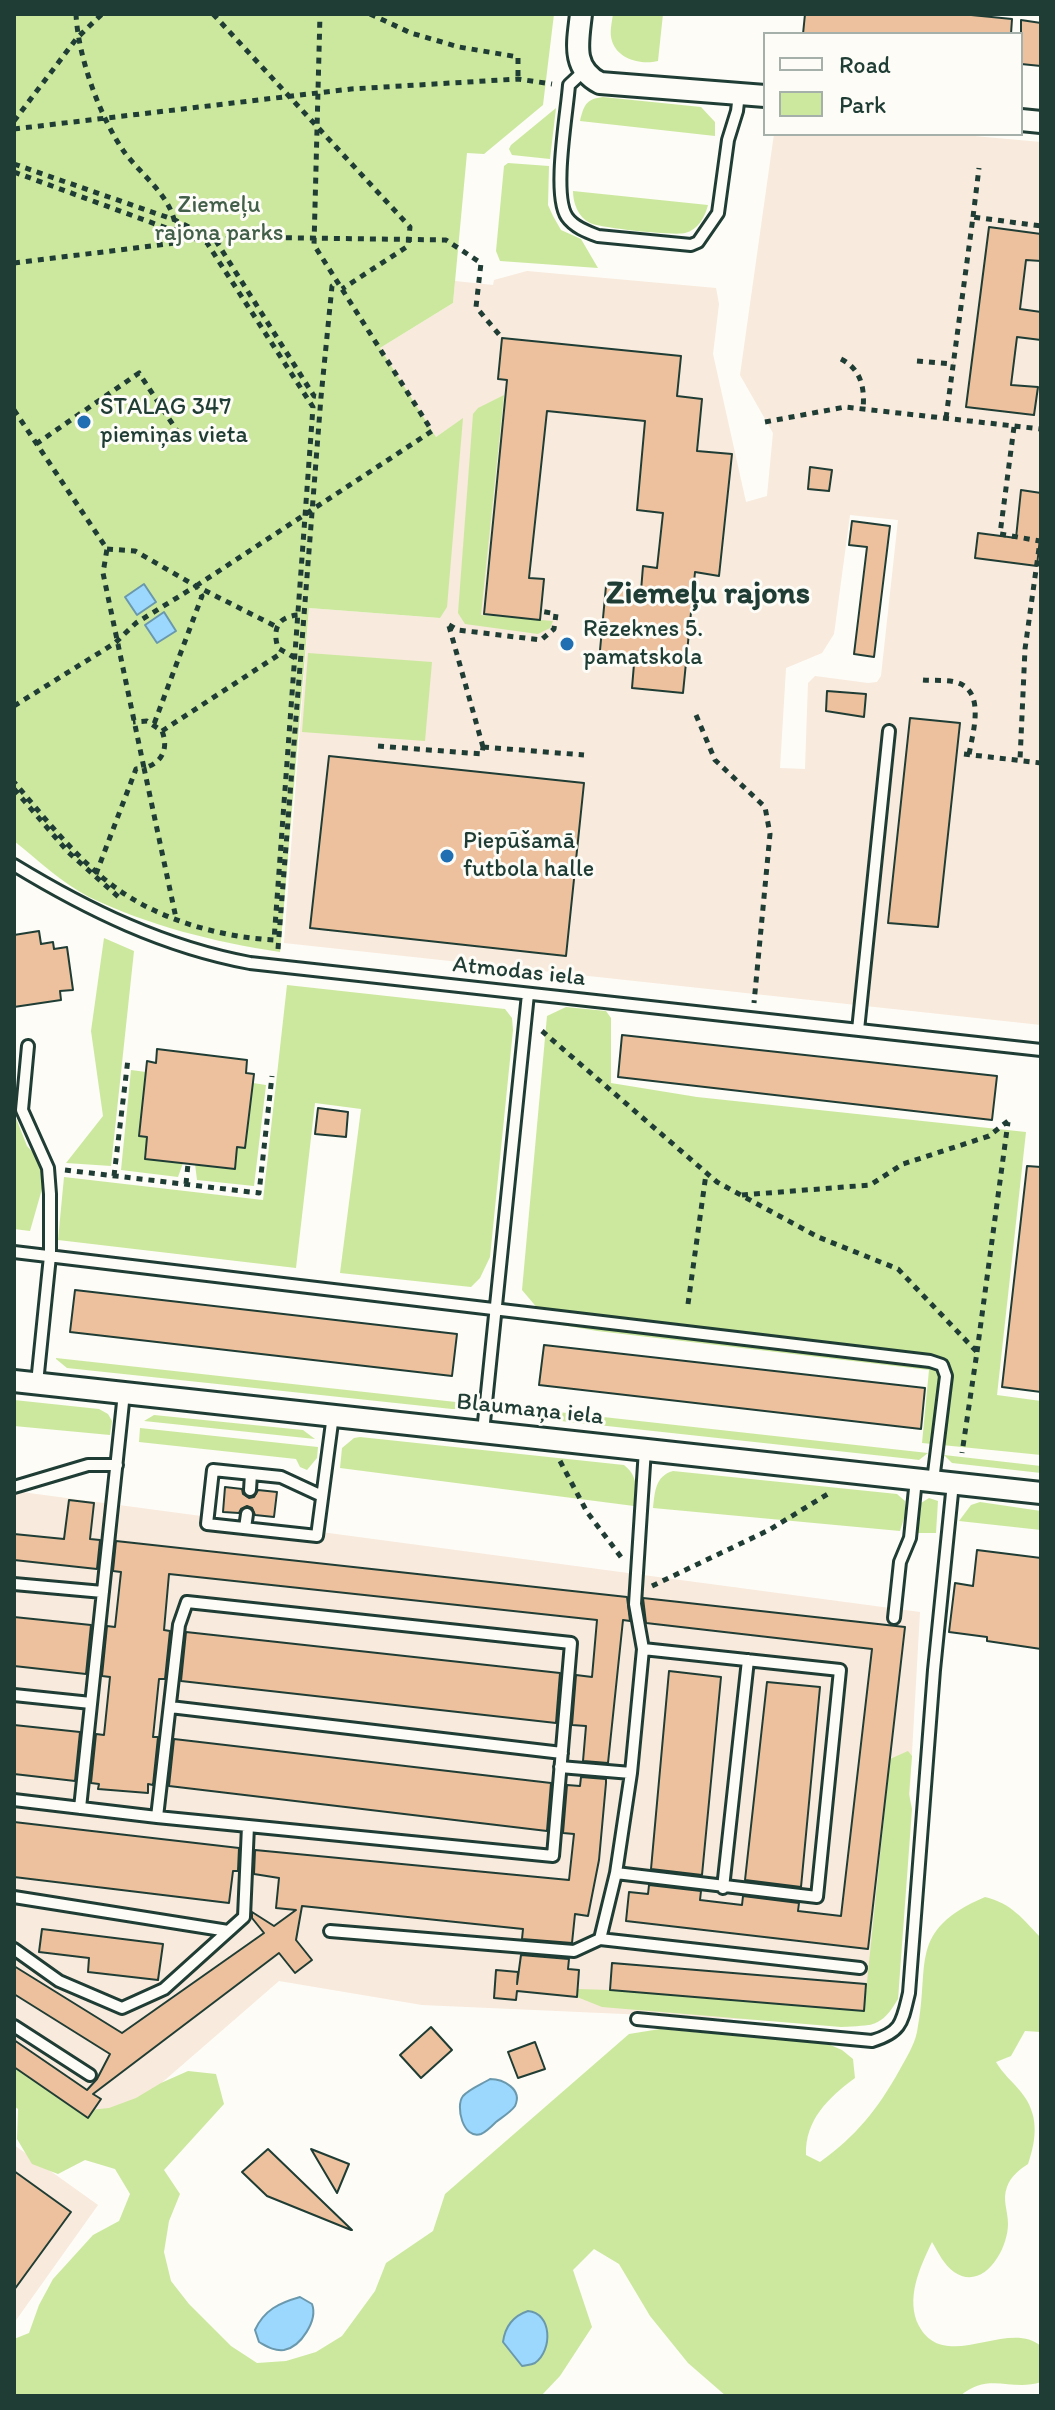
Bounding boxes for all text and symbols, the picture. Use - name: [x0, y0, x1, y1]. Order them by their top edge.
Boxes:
- legend: [763, 32, 1023, 136]
- text: Road: [839, 50, 891, 79]
- text: Park: [839, 90, 886, 119]
- park label: Ziemeļu rajona parks: [155, 192, 283, 248]
- place label: STALAG 347 piemiņas vieta: [100, 394, 248, 450]
- marker: STALAG 347 piemiņas vieta: [75, 413, 93, 431]
- district label: Ziemeļu rajons: [606, 576, 810, 614]
- place label: Rēzeknes 5. pamatskola: [583, 616, 703, 672]
- marker: Rēzeknes 5. pamatskola: [558, 635, 576, 653]
- place label: Piepūšamā futbola halle: [463, 828, 594, 884]
- marker: Piepūšamā futbola halle: [438, 847, 456, 865]
- street label: Atmodas iela: [451, 951, 587, 993]
- street label: Blaumaņa iela: [455, 1388, 605, 1432]

